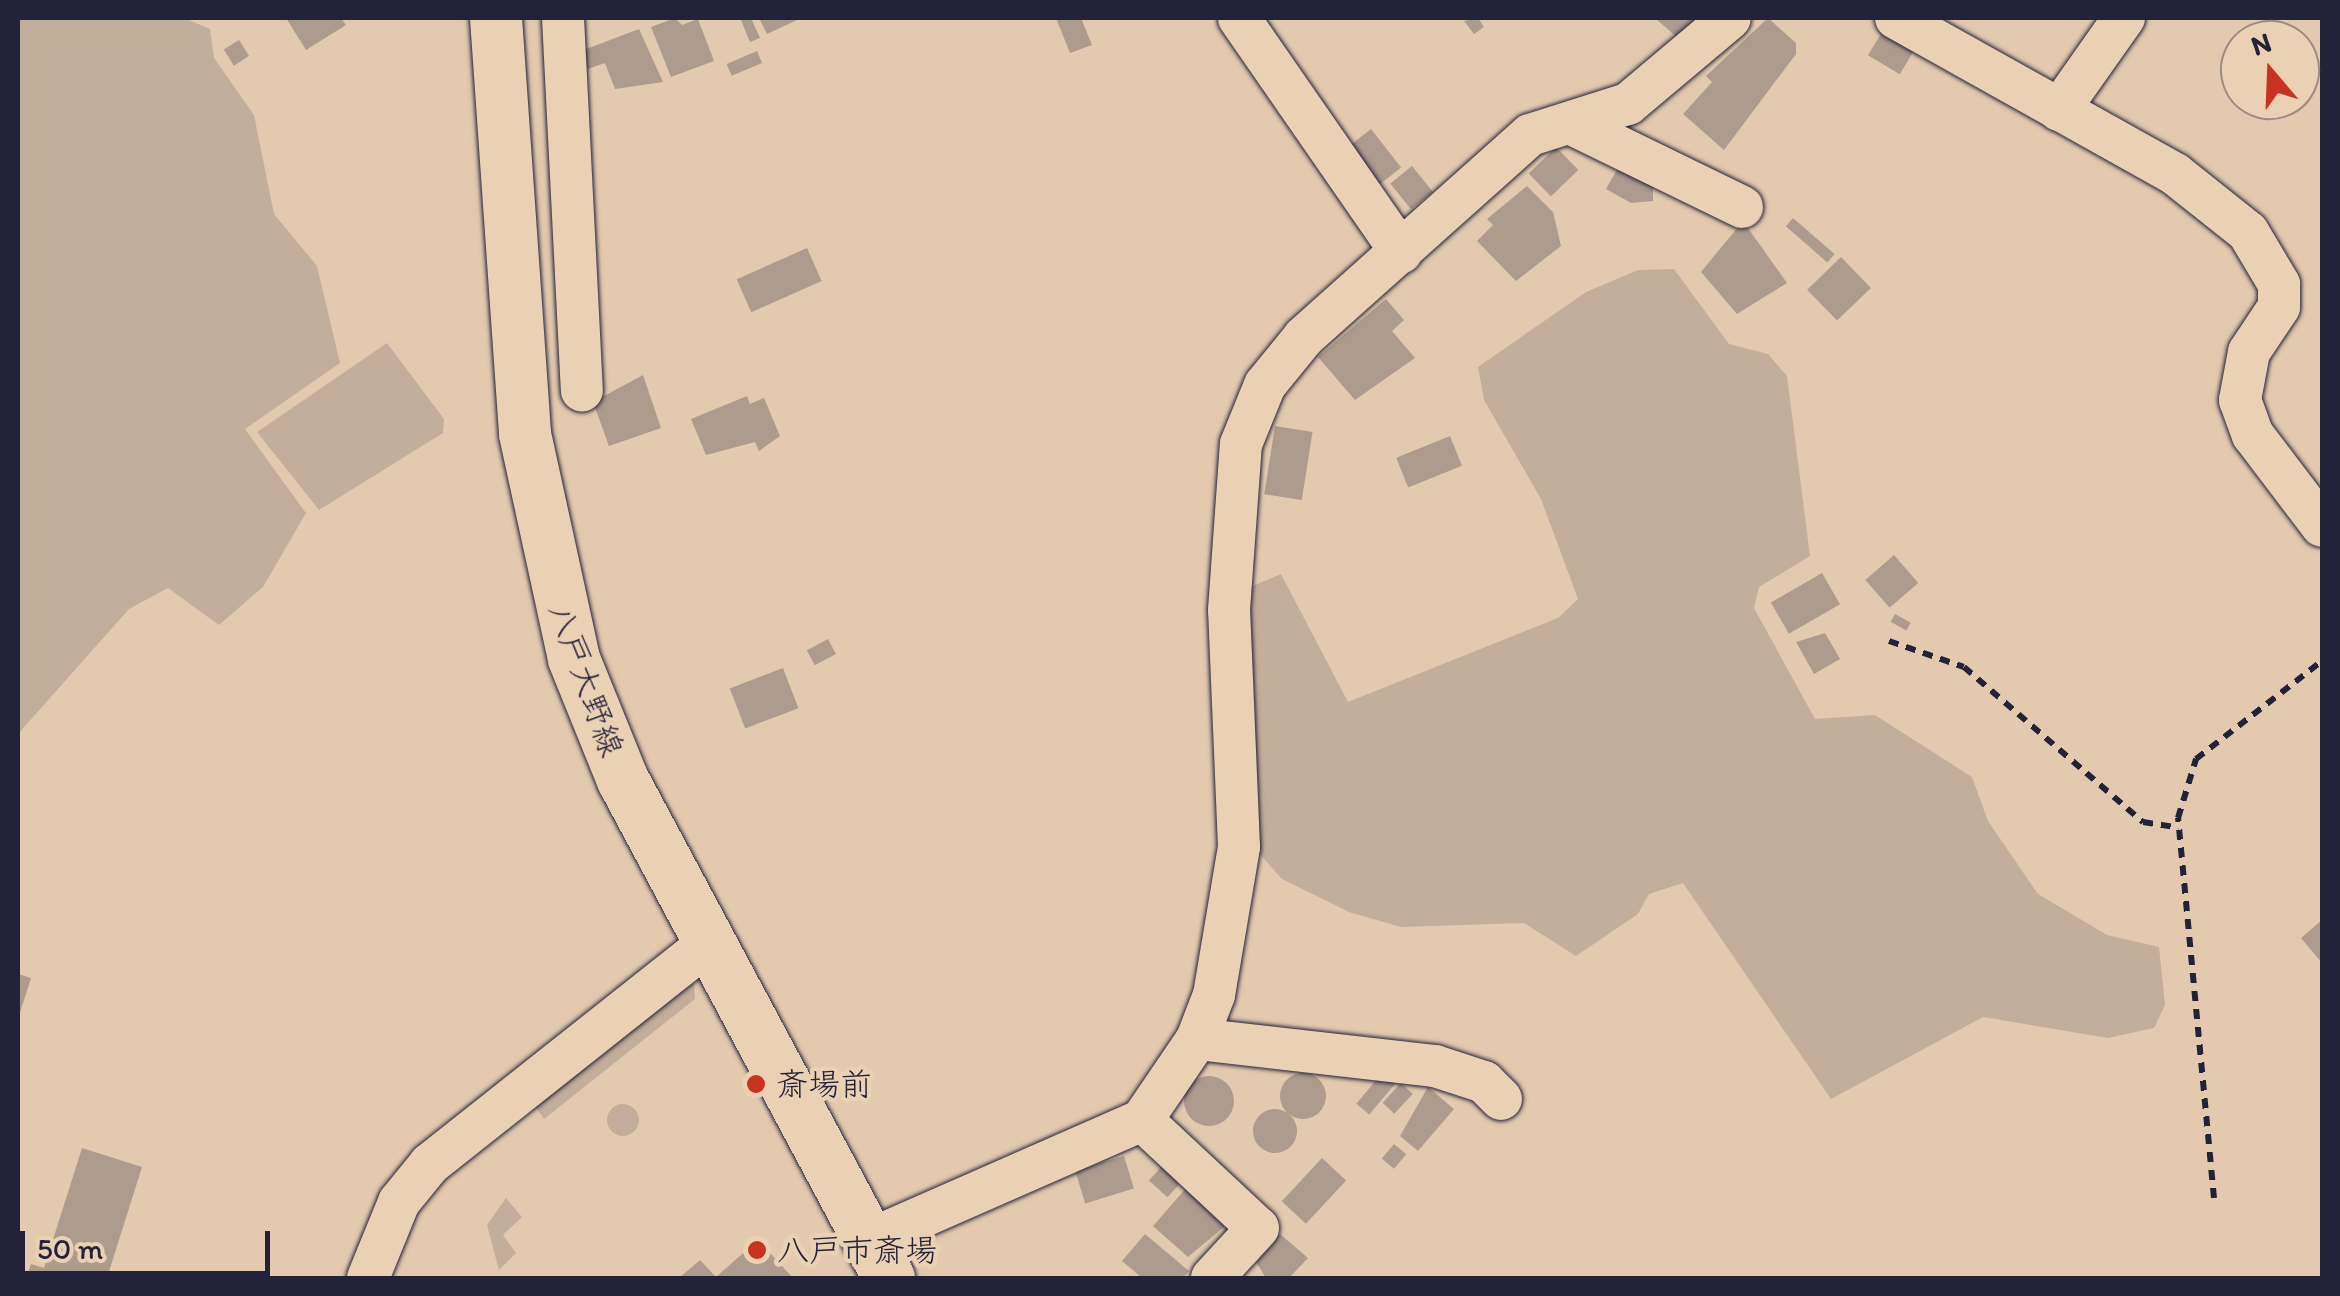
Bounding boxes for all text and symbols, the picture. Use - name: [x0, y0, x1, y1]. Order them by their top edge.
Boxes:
- north arrow: [2220, 20, 2320, 120]
- text: N: [2246, 24, 2275, 63]
- street label: 八戸大野線: [541, 598, 631, 762]
- place label: 斎場前: [776, 1065, 872, 1103]
- marker: 斎場前: [745, 1073, 767, 1095]
- scale bar: [25, 1211, 275, 1273]
- text: 50 m: [37, 1230, 103, 1267]
- place label: 八戸市斎場: [777, 1231, 937, 1269]
- marker: 八戸市斎場: [746, 1239, 768, 1261]

